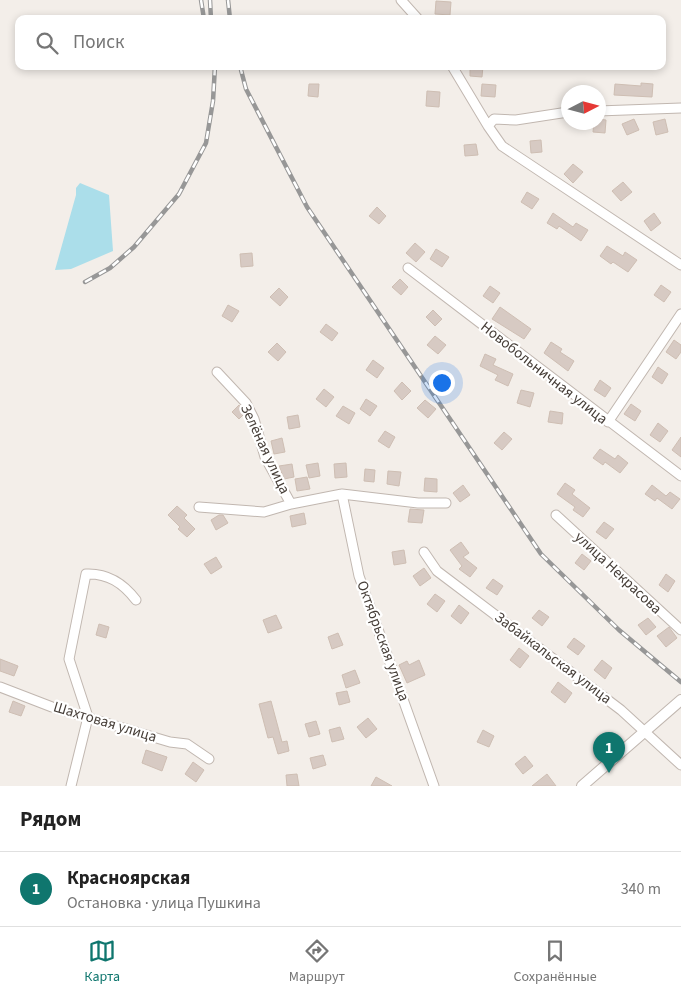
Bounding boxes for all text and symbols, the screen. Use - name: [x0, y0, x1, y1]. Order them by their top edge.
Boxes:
- search box: [15, 15, 666, 70]
- icon: search: [33, 29, 61, 57]
- text: Поиск: [73, 29, 124, 56]
- north arrow: [561, 85, 606, 130]
- street label: Новобольничная улица: [476, 317, 612, 429]
- your location: [429, 370, 455, 396]
- street label: Зелёная улица: [235, 401, 295, 497]
- street label: улица Некрасова: [570, 527, 666, 619]
- street label: Октябрьская улица: [351, 578, 415, 704]
- street label: Забайкальская улица: [490, 607, 616, 709]
- street label: Шахтовая улица: [51, 696, 159, 748]
- pin: 1: [593, 732, 625, 773]
- text: Рядом: [20, 804, 81, 834]
- text: Красноярская: [67, 865, 190, 892]
- text: 1: [32, 878, 40, 900]
- text: 340 m: [621, 878, 661, 900]
- text: Остановка · улица Пушкина: [67, 892, 261, 914]
- tab: Карта: [84, 937, 120, 987]
- tab: Маршрут: [289, 937, 345, 987]
- tab: Сохранённые: [514, 937, 597, 987]

